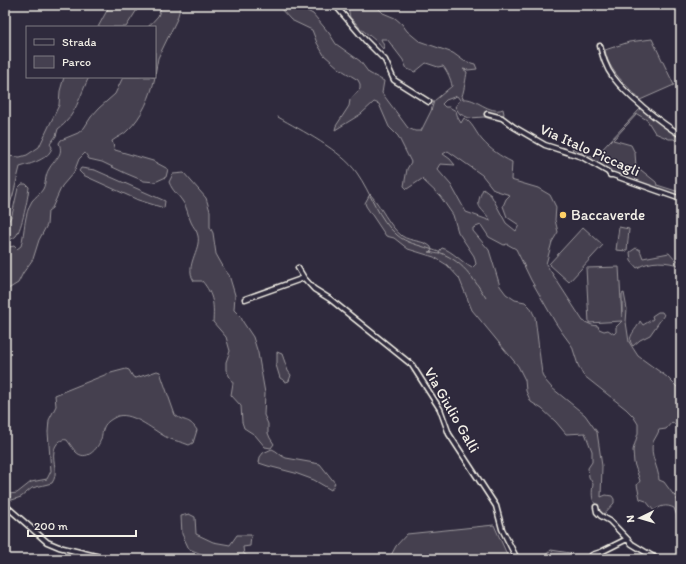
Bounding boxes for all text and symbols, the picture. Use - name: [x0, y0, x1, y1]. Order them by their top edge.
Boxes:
- legend: [26, 26, 156, 78]
- text: Strada: [62, 35, 97, 49]
- text: Parco: [62, 55, 91, 69]
- street label: Via Italo Piccagli: [537, 120, 643, 180]
- place label: Baccaverde: [571, 206, 645, 224]
- marker: Baccaverde: [558, 210, 568, 220]
- street label: Via Giulio Galli: [420, 364, 484, 456]
- north arrow: [620, 498, 660, 538]
- scale bar: [28, 512, 136, 538]
- text: N: [624, 515, 637, 523]
- text: 200 m: [34, 519, 68, 533]

